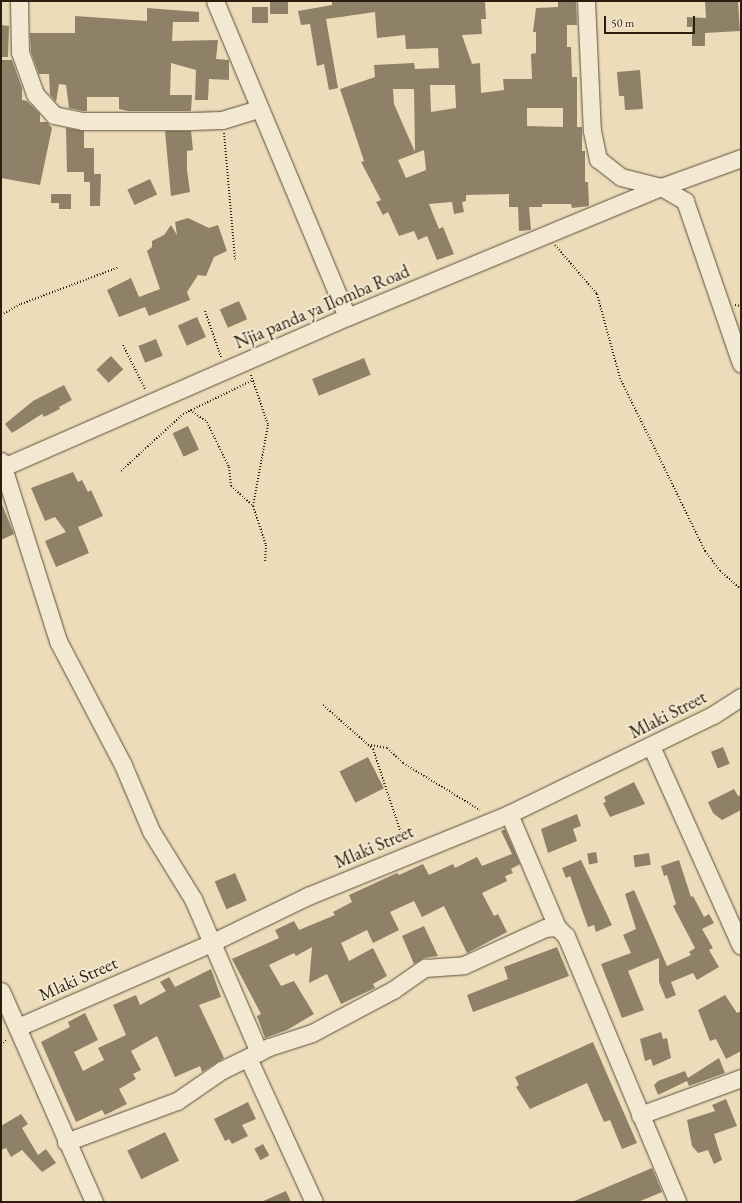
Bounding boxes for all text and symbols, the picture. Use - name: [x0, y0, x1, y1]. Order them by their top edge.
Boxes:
- scale bar: [606, 8, 697, 34]
- text: 50 m: [611, 15, 634, 31]
- street label: Njia panda ya Ilomba Road: [231, 260, 413, 354]
- street label: Mlaki Street: [626, 686, 710, 744]
- street label: Mlaki Street: [331, 821, 417, 873]
- street label: Mlaki Street: [35, 952, 121, 1006]

